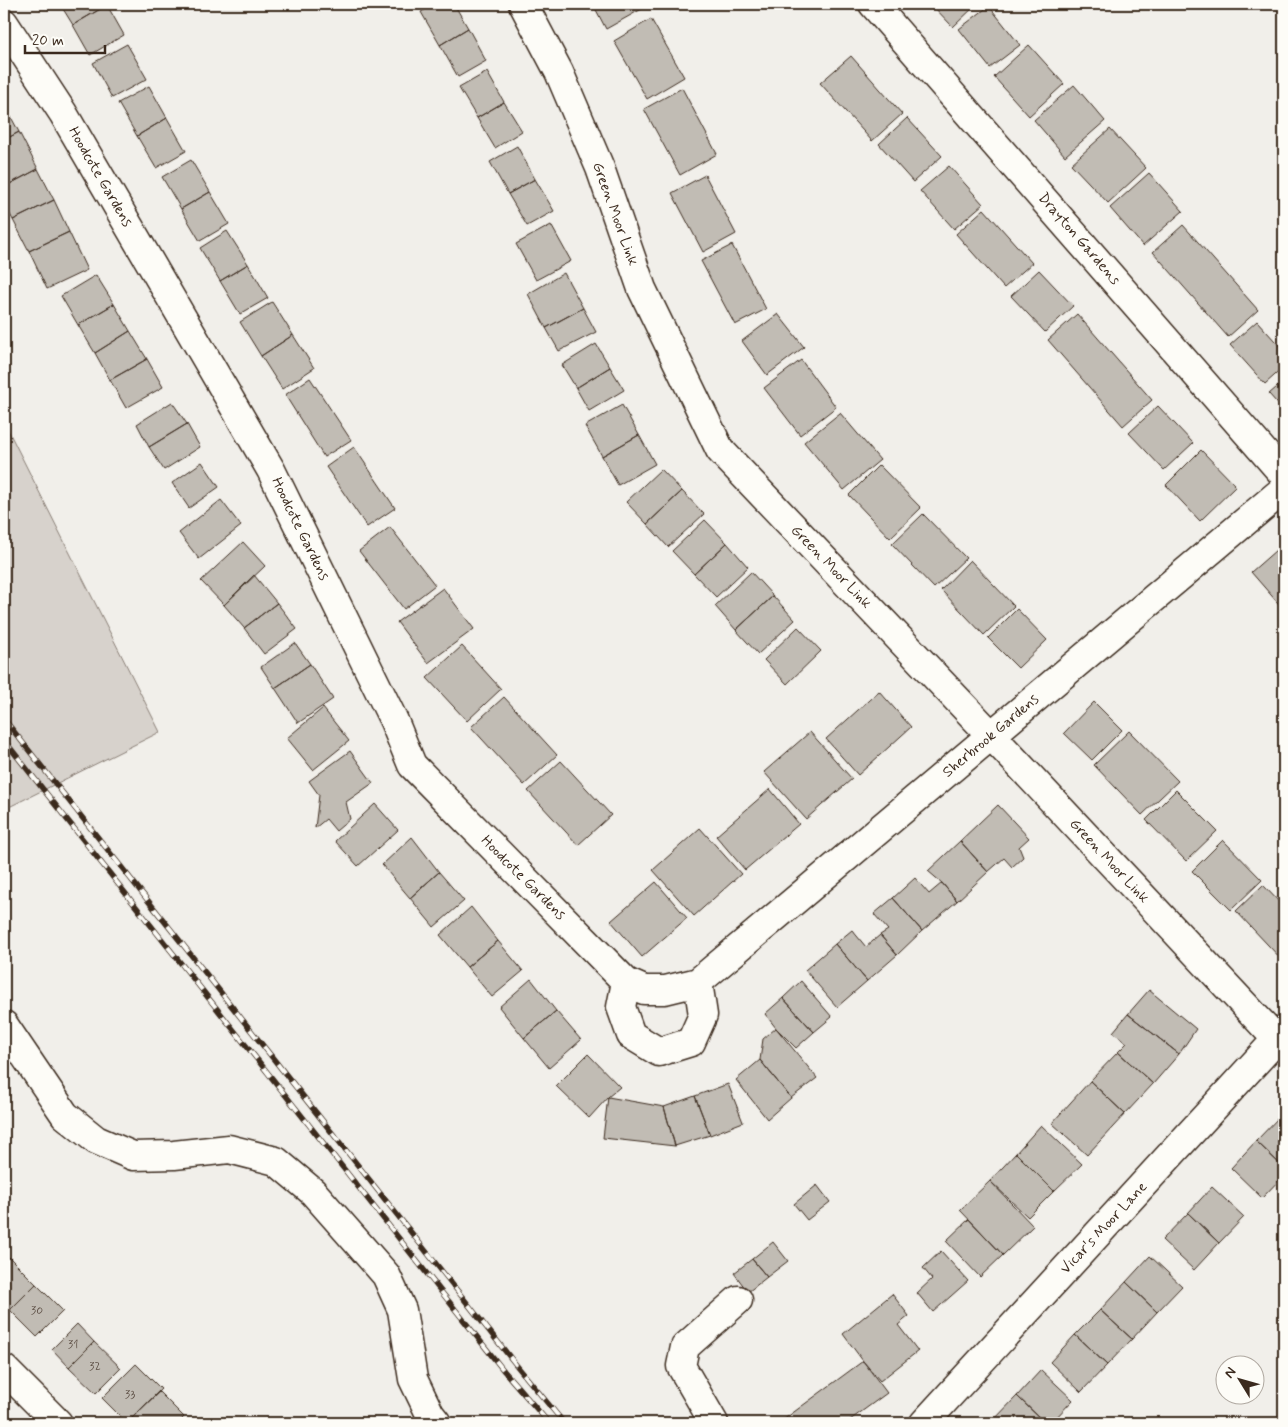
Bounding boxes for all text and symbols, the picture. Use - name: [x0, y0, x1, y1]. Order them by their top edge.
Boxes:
- scale bar: [25, 22, 105, 54]
- text: 20 m: [32, 31, 64, 51]
- street label: Hoodcote Gardens: [63, 123, 137, 231]
- street label: Green Moor Link: [587, 159, 643, 269]
- street label: Drayton Gardens: [1033, 188, 1125, 290]
- street label: Hoodcote Gardens: [266, 474, 334, 584]
- street label: Green Moor Link: [786, 521, 876, 613]
- street label: Sherbrook Gardens: [939, 690, 1044, 782]
- street label: Green Moor Link: [1065, 814, 1154, 908]
- street label: Hoodcote Gardens: [476, 831, 570, 925]
- street label: Vicar's Moor Lane: [1056, 1178, 1152, 1278]
- house number: 30: [31, 1303, 43, 1319]
- house number: 31: [68, 1337, 78, 1353]
- north arrow: [1216, 1354, 1266, 1404]
- house number: 32: [89, 1359, 101, 1375]
- text: N: [1220, 1364, 1240, 1382]
- house number: 33: [125, 1387, 135, 1403]

